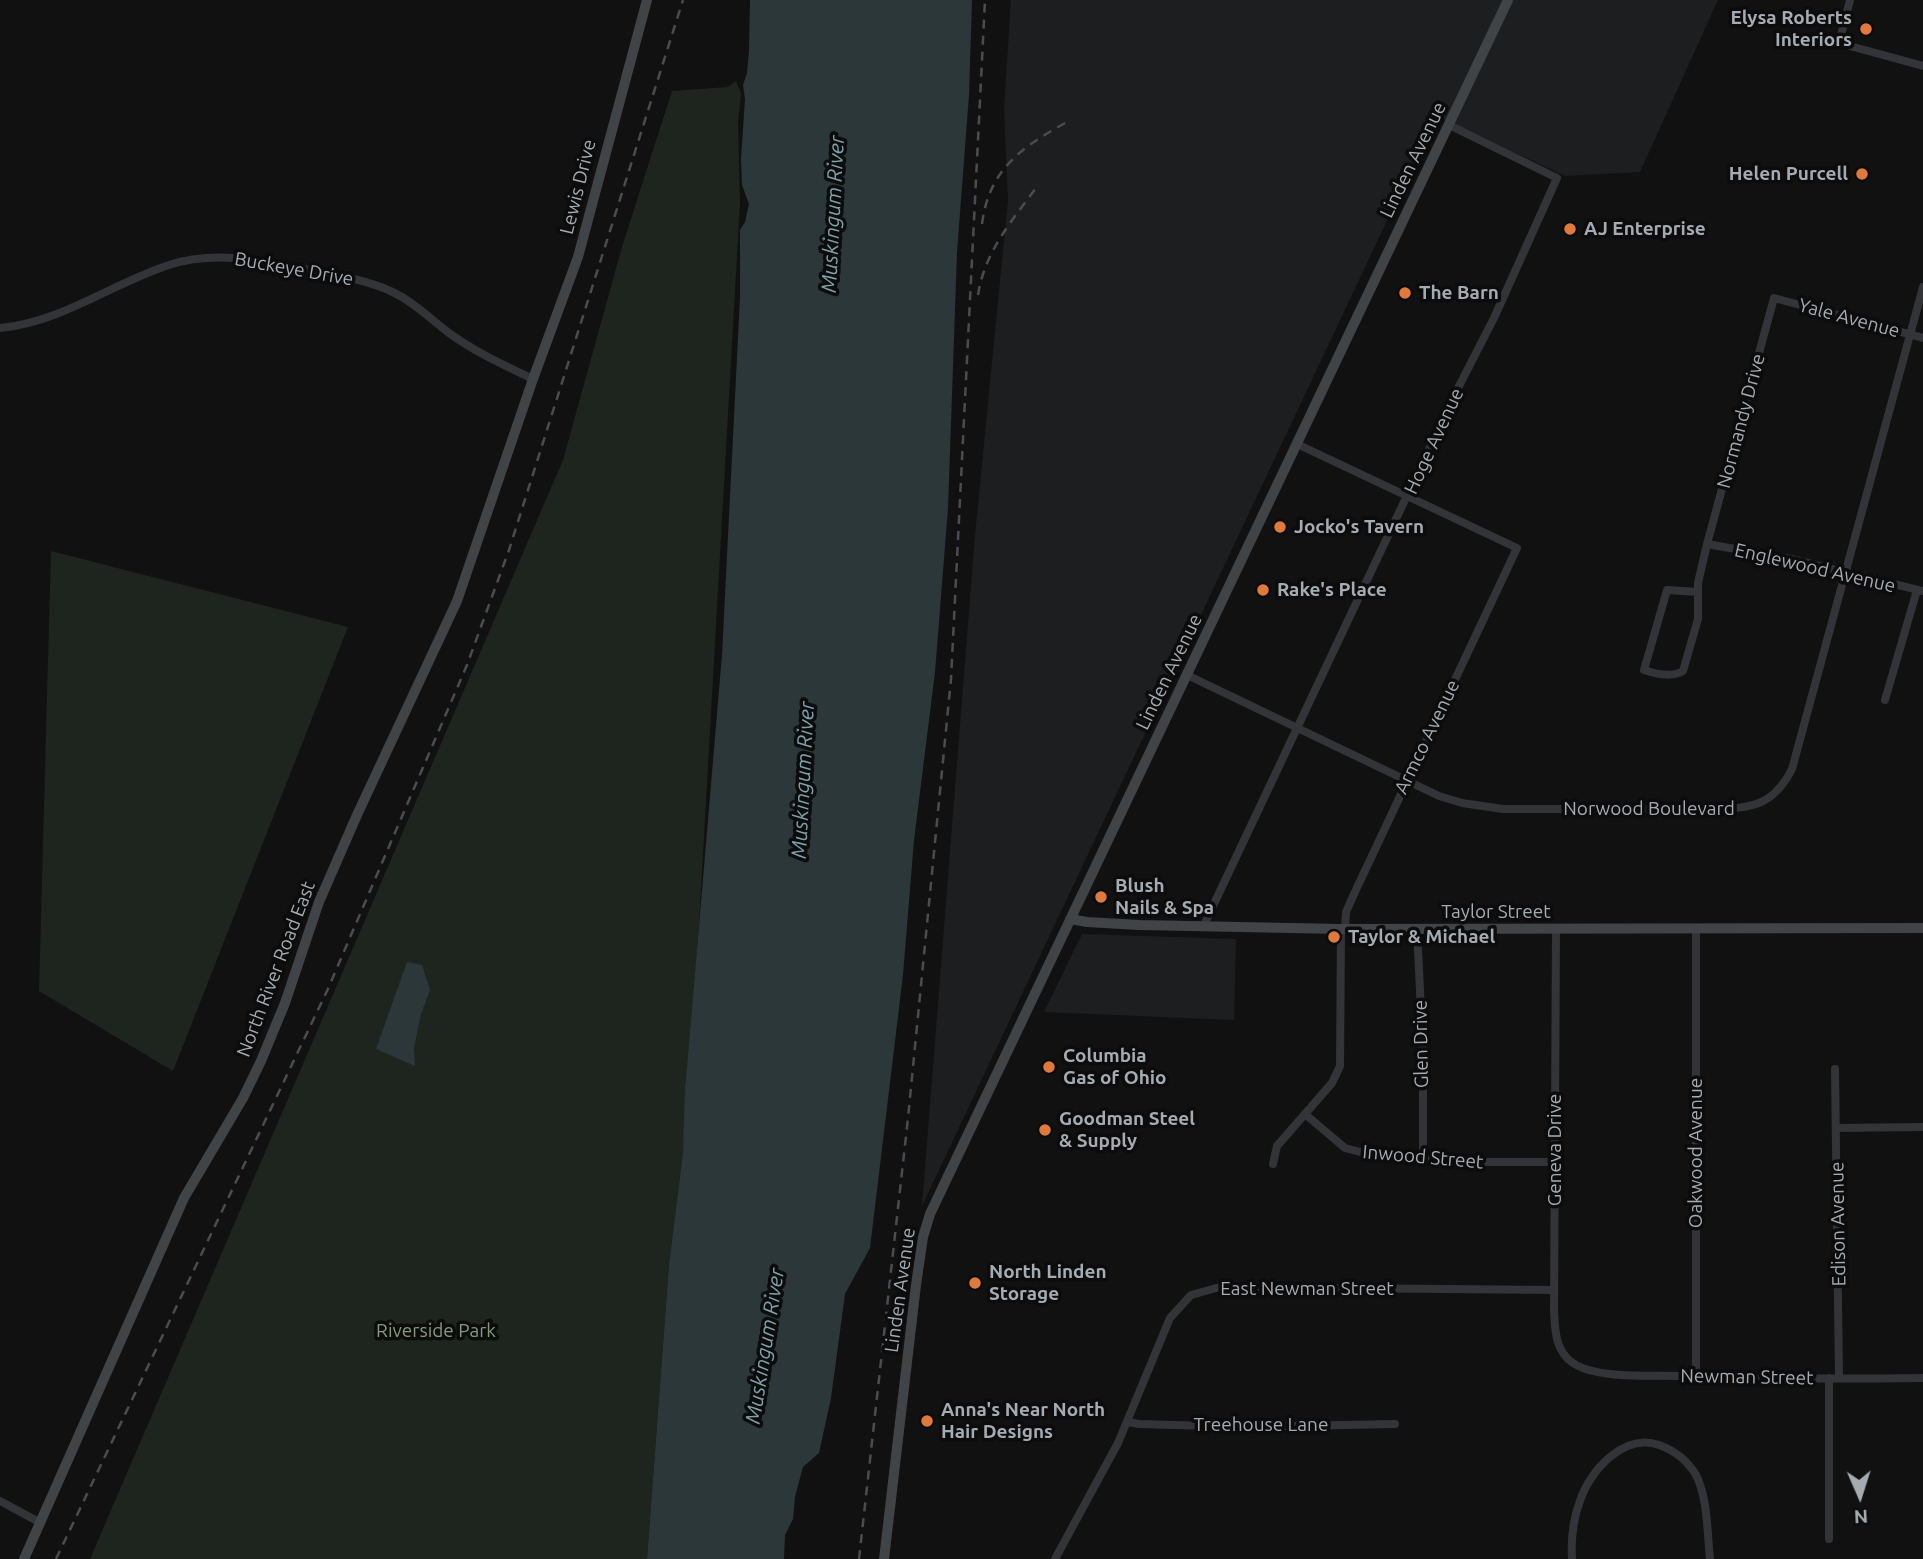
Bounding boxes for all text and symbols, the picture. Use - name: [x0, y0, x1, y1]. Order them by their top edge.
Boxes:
- place label: Elysa Roberts Interiors: [1730, 7, 1852, 51]
- marker: Elysa Roberts Interiors: [1858, 21, 1874, 37]
- street label: Linden Avenue: [1375, 98, 1451, 222]
- water label: Muskingum River: [816, 135, 850, 293]
- street label: Lewis Drive: [555, 137, 601, 237]
- place label: Helen Purcell: [1729, 163, 1848, 185]
- marker: Helen Purcell: [1854, 166, 1870, 182]
- place label: AJ Enterprise: [1584, 218, 1706, 240]
- marker: AJ Enterprise: [1562, 221, 1578, 237]
- street label: Buckeye Drive: [233, 247, 355, 291]
- place label: The Barn: [1419, 282, 1499, 304]
- marker: The Barn: [1397, 285, 1413, 301]
- street label: Yale Avenue: [1796, 294, 1902, 342]
- street label: Normandy Drive: [1712, 351, 1770, 491]
- street label: Hoge Avenue: [1400, 384, 1468, 498]
- place label: Jocko's Tavern: [1294, 516, 1424, 538]
- marker: Jocko's Tavern: [1272, 519, 1288, 535]
- street label: Englewood Avenue: [1732, 538, 1898, 598]
- place label: Rake's Place: [1277, 579, 1387, 601]
- marker: Rake's Place: [1255, 582, 1271, 598]
- street label: Linden Avenue: [1131, 610, 1207, 734]
- street label: Armco Avenue: [1390, 676, 1464, 798]
- water label: Muskingum River: [786, 701, 820, 859]
- street label: Norwood Boulevard: [1563, 798, 1735, 820]
- place label: Blush Nails & Spa: [1115, 875, 1214, 919]
- street label: North River Road East: [232, 878, 320, 1060]
- marker: Blush Nails & Spa: [1093, 889, 1109, 905]
- street label: Taylor Street: [1441, 901, 1551, 923]
- place label: Taylor & Michael: [1348, 926, 1495, 948]
- marker: Taylor & Michael: [1326, 929, 1342, 945]
- street label: Glen Drive: [1409, 1000, 1433, 1088]
- place label: Columbia Gas of Ohio: [1063, 1045, 1166, 1089]
- marker: Columbia Gas of Ohio: [1041, 1059, 1057, 1075]
- street label: Oakwood Avenue: [1685, 1078, 1707, 1228]
- street label: Geneva Drive: [1544, 1094, 1566, 1206]
- place label: Goodman Steel & Supply: [1059, 1108, 1195, 1152]
- marker: Goodman Steel & Supply: [1037, 1122, 1053, 1138]
- street label: Inwood Street: [1362, 1140, 1484, 1174]
- street label: Edison Avenue: [1826, 1161, 1850, 1287]
- street label: Linden Avenue: [880, 1226, 920, 1354]
- place label: North Linden Storage: [989, 1261, 1107, 1305]
- water label: Muskingum River: [740, 1266, 790, 1426]
- marker: North Linden Storage: [967, 1275, 983, 1291]
- street label: East Newman Street: [1220, 1278, 1394, 1300]
- park label: Riverside Park: [376, 1320, 496, 1342]
- street label: Newman Street: [1680, 1364, 1814, 1390]
- place label: Anna's Near North Hair Designs: [941, 1399, 1105, 1443]
- marker: Anna's Near North Hair Designs: [919, 1413, 935, 1429]
- street label: Treehouse Lane: [1194, 1414, 1328, 1436]
- north arrow: [1825, 1461, 1895, 1531]
- text: N: [1853, 1506, 1869, 1528]

